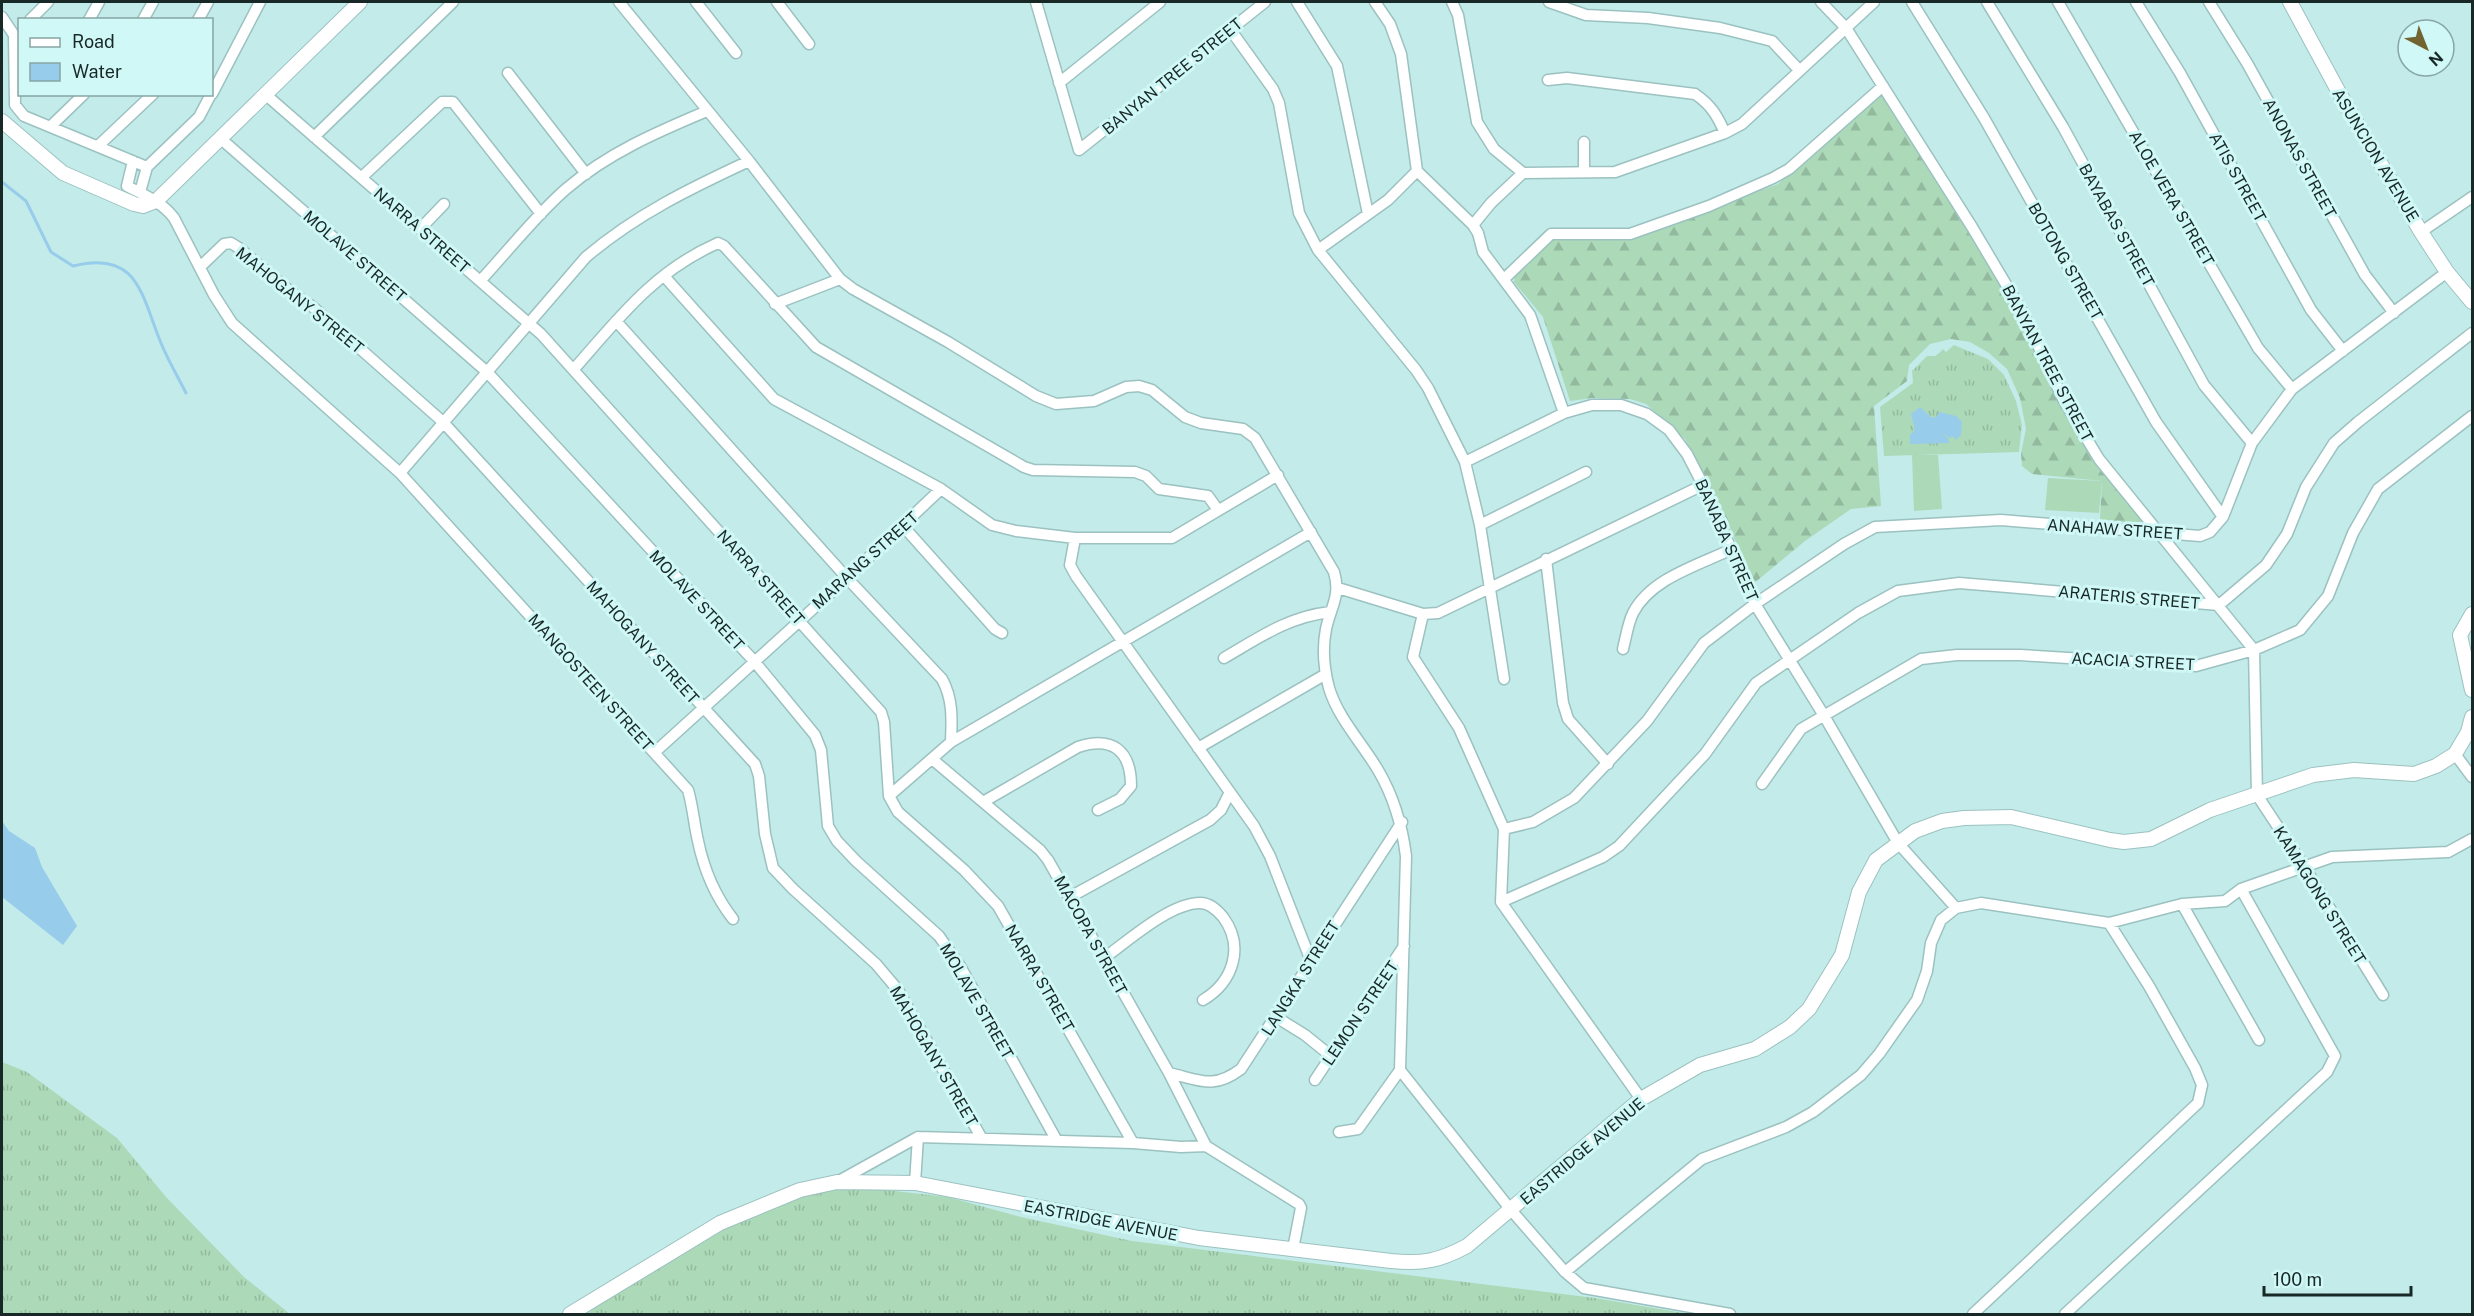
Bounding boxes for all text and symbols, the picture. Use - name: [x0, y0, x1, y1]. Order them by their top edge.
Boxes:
- street label: BANYAN TREE STREET: [1099, 14, 1246, 139]
- legend: [18, 18, 213, 96]
- north arrow: [2396, 18, 2456, 78]
- text: Road: [72, 31, 115, 52]
- text: N: [2425, 48, 2447, 70]
- text: Water: [72, 61, 122, 82]
- street label: ASUNCION AVENUE: [2328, 85, 2423, 225]
- street label: ANONAS STREET: [2259, 95, 2340, 222]
- street label: ALOE VERA STREET: [2125, 127, 2218, 270]
- street label: ATIS STREET: [2205, 129, 2270, 226]
- street label: BAYABAS STREET: [2075, 160, 2158, 290]
- street label: NARRA STREET: [370, 184, 474, 278]
- street label: BOTONG STREET: [2024, 199, 2107, 324]
- street label: MOLAVE STREET: [299, 207, 410, 307]
- street label: MAHOGANY STREET: [232, 243, 368, 358]
- street label: BANYAN TREE STREET: [1998, 282, 2097, 445]
- street label: BANABA STREET: [1691, 476, 1762, 605]
- street label: MARANG STREET: [808, 507, 923, 613]
- street label: ANAHAW STREET: [2046, 515, 2184, 544]
- street label: NARRA STREET: [713, 526, 808, 629]
- street label: MOLAVE STREET: [645, 546, 748, 655]
- street label: MAHOGANY STREET: [583, 577, 703, 708]
- street label: ARATERIS STREET: [2057, 582, 2201, 613]
- street label: MANGOSTEEN STREET: [524, 610, 657, 755]
- street label: ACACIA STREET: [2071, 649, 2196, 674]
- street label: KAMAGONG STREET: [2269, 823, 2370, 968]
- street label: MACOPA STREET: [1050, 873, 1131, 998]
- street label: LANGKA STREET: [1258, 917, 1344, 1039]
- street label: NARRA STREET: [1001, 921, 1078, 1036]
- street label: MOLAVE STREET: [936, 940, 1018, 1063]
- street label: LEMON STREET: [1319, 957, 1403, 1069]
- street label: MAHOGANY STREET: [886, 983, 982, 1130]
- street label: EASTRIDGE AVENUE: [1516, 1094, 1648, 1209]
- street label: EASTRIDGE AVENUE: [1022, 1196, 1179, 1245]
- scale bar: [2264, 1259, 2411, 1297]
- text: 100 m: [2273, 1269, 2322, 1290]

